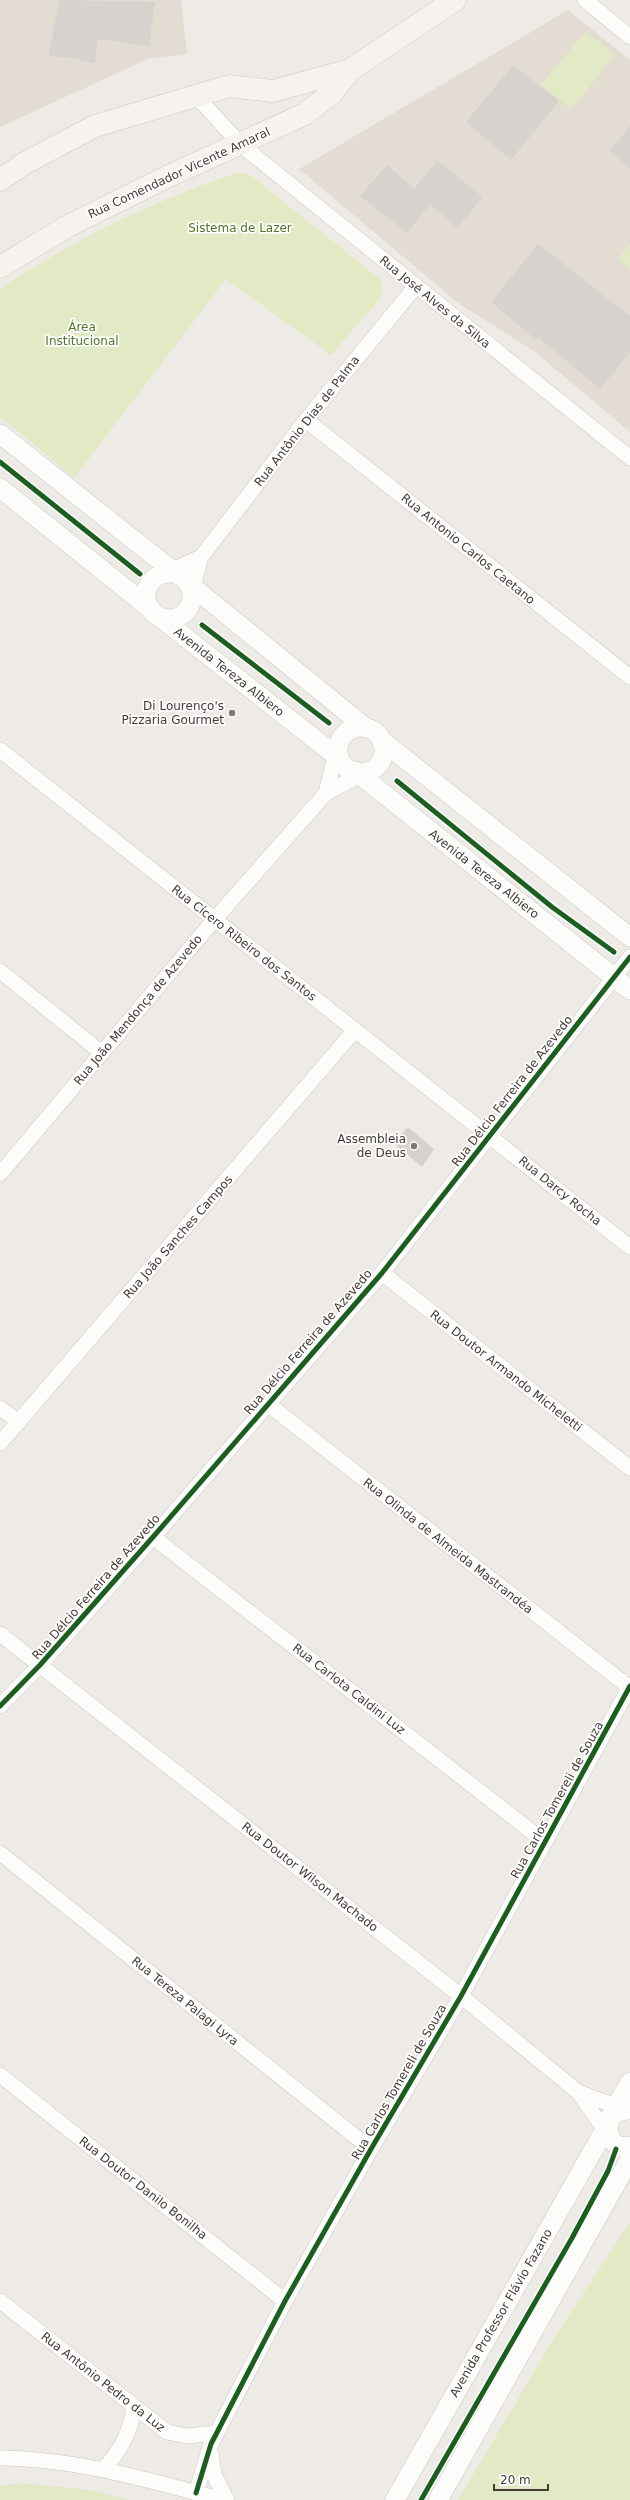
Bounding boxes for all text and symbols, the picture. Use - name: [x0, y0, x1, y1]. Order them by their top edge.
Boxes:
- street label: Rua Comendador Vicente Amaral: [86, 125, 272, 221]
- park label: Sistema de Lazer: [188, 221, 292, 235]
- street label: Rua José Alves da Silva: [377, 253, 493, 351]
- park label: Área Institucional: [45, 319, 119, 348]
- street label: Rua Antônio Dias de Palma: [252, 353, 362, 489]
- street label: Rua Antonio Carlos Caetano: [398, 491, 538, 607]
- street label: Avenida Tereza Albiero: [171, 625, 287, 719]
- place label: Di Lourenço's Pizzaria Gourmet: [122, 699, 224, 727]
- marker: Di Lourenço's Pizzaria Gourmet: [227, 708, 237, 718]
- street label: Avenida Tereza Albiero: [426, 827, 542, 921]
- street label: Rua Cícero Ribeiro dos Santos: [169, 882, 319, 1004]
- street label: Rua João Mendonça de Azevedo: [71, 932, 205, 1088]
- street label: Rua Délcio Ferreira de Azevedo: [449, 1013, 575, 1169]
- place label: Assembleia de Deus: [337, 1132, 406, 1160]
- marker: Assembleia de Deus: [409, 1141, 419, 1151]
- street label: Rua Darcy Rocha: [516, 1153, 604, 1229]
- street label: Rua João Sanches Campos: [121, 1172, 235, 1302]
- street label: Rua Délcio Ferreira de Azevedo: [241, 1267, 375, 1417]
- street label: Rua Doutor Armando Micheletti: [427, 1307, 585, 1435]
- street label: Rua Olinda de Almeida Mastrandéa: [360, 1475, 536, 1617]
- street label: Rua Délcio Ferreira de Azevedo: [29, 1512, 163, 1662]
- street label: Rua Carlota Caldini Luz: [290, 1641, 408, 1737]
- street label: Rua Carlos Tomereli de Souza: [508, 1719, 606, 1881]
- street label: Rua Doutor Wilson Machado: [239, 1819, 381, 1935]
- street label: Rua Tereza Palagi Lyra: [129, 1954, 241, 2048]
- street label: Rua Carlos Tomereli de Souza: [349, 2002, 449, 2162]
- street label: Rua Doutor Danilo Bonilha: [76, 2134, 210, 2242]
- street label: Avenida Professor Flávio Fazano: [447, 2226, 555, 2400]
- street label: Rua Antônio Pedro da Luz: [38, 2329, 168, 2435]
- scale bar: [494, 2466, 548, 2492]
- text: 20 m: [500, 2473, 531, 2487]

